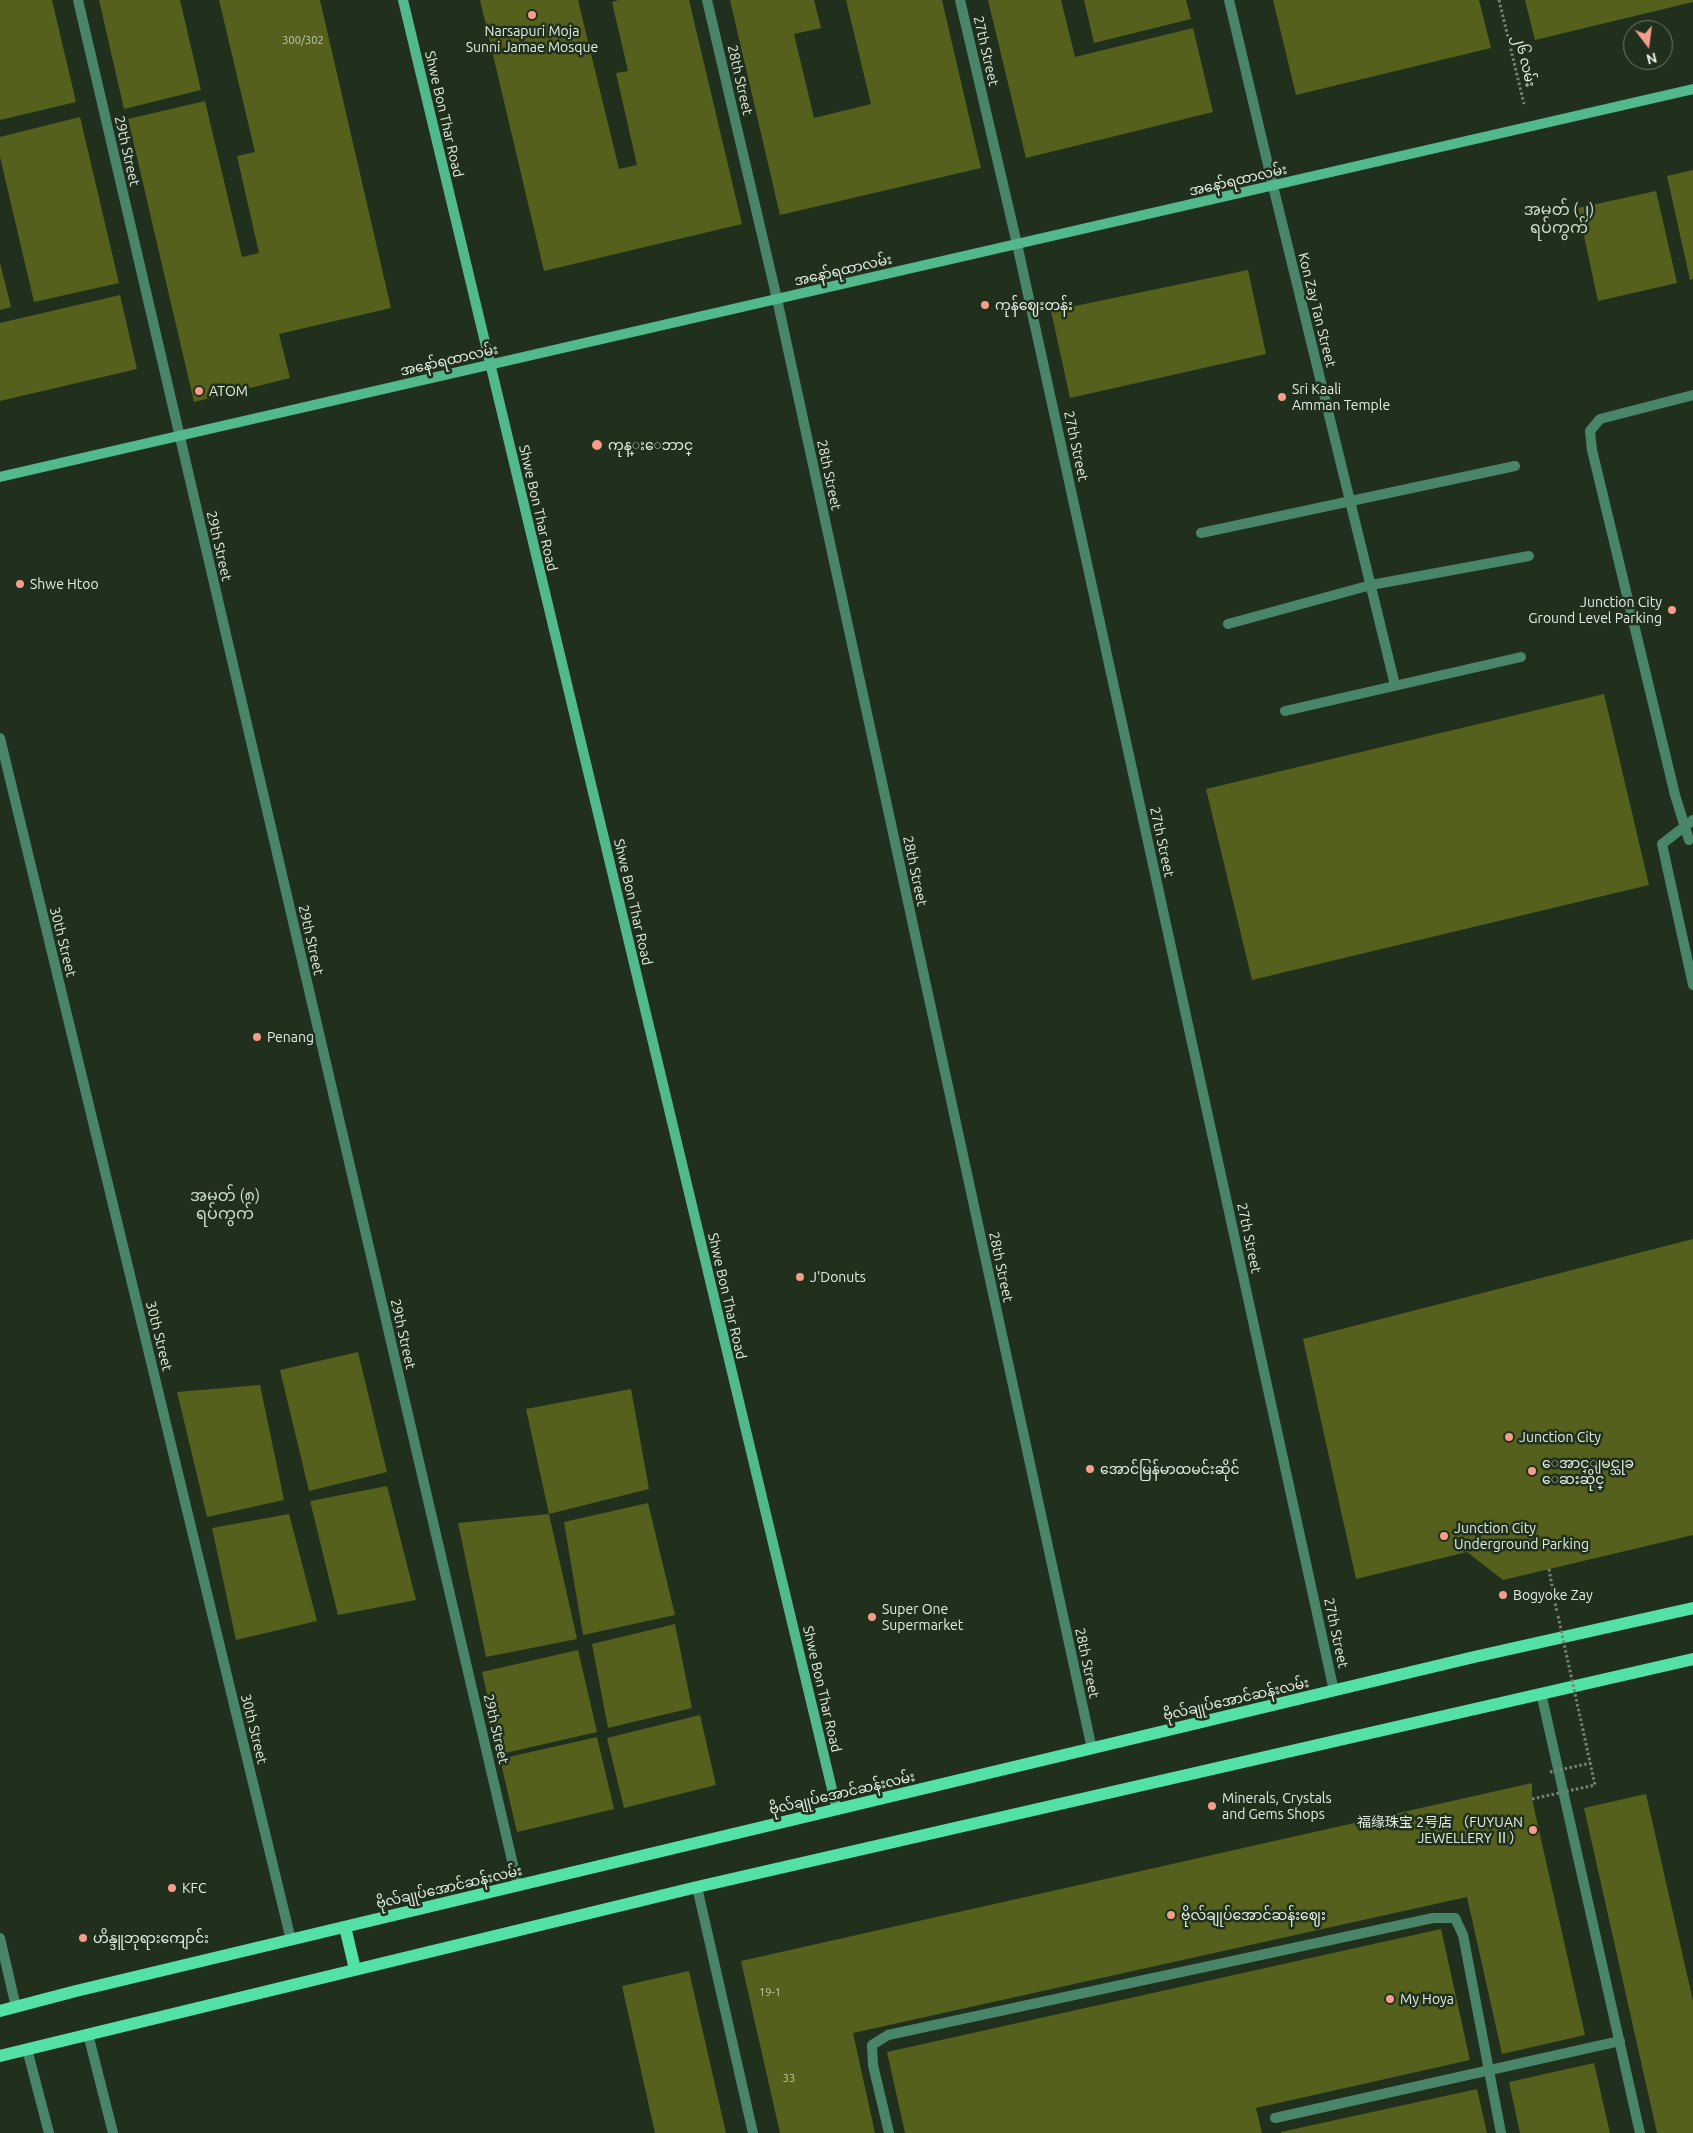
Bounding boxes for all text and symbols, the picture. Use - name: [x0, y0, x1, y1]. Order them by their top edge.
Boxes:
- marker: Narsapuri Moja Sunni Jamae Mosque: [526, 9, 538, 21]
- street label: 27th Street: [970, 14, 1002, 88]
- north arrow: [1623, 20, 1673, 70]
- place label: Narsapuri Moja Sunni Jamae Mosque: [466, 23, 598, 56]
- house number: 300/302: [282, 33, 324, 47]
- street label: ၂၆ လမ်း: [1511, 33, 1539, 89]
- street label: 28th Street: [724, 43, 756, 117]
- street label: Shwe Bon Thar Road: [421, 49, 467, 179]
- text: N: [1645, 49, 1659, 68]
- street label: 29th Street: [111, 114, 143, 188]
- street label: အနော်ရထာလမ်း: [1187, 161, 1289, 199]
- district label: အမှတ် (၂) ရပ်ကွက်: [1524, 200, 1594, 238]
- street label: အနော်ရထာလမ်း: [792, 251, 894, 289]
- street label: Kon Zay Tan Street: [1295, 251, 1339, 369]
- place label: ကုန်ဈေးတန်း: [995, 297, 1073, 313]
- marker: ကုန်ဈေးတန်း: [979, 299, 991, 311]
- street label: အနော်ရထာလမ်း: [398, 341, 500, 379]
- place label: Sri Kaali Amman Temple: [1292, 381, 1390, 414]
- place label: ATOM: [209, 383, 248, 399]
- marker: ATOM: [193, 385, 205, 397]
- marker: Sri Kaali Amman Temple: [1276, 391, 1288, 403]
- street label: 27th Street: [1060, 409, 1092, 483]
- place label: ကုန္းေဘာင္: [608, 437, 693, 453]
- marker: ကုန္းေဘာင္: [590, 438, 604, 452]
- street label: 28th Street: [813, 438, 845, 512]
- street label: Shwe Bon Thar Road: [515, 443, 561, 573]
- street label: 29th Street: [203, 509, 235, 583]
- place label: Shwe Htoo: [30, 576, 99, 592]
- marker: Shwe Htoo: [14, 578, 26, 590]
- place label: Junction City Ground Level Parking: [1528, 594, 1662, 626]
- marker: Junction City Ground Level Parking: [1666, 604, 1678, 616]
- street label: 27th Street: [1146, 805, 1178, 879]
- street label: 28th Street: [899, 834, 931, 908]
- street label: Shwe Bon Thar Road: [610, 837, 656, 967]
- street label: 29th Street: [295, 903, 327, 977]
- street label: 30th Street: [46, 905, 80, 979]
- place label: Penang: [267, 1029, 314, 1045]
- marker: Penang: [251, 1031, 263, 1043]
- district label: အမှတ် (၈) ရပ်ကွက်: [190, 1186, 260, 1224]
- street label: 27th Street: [1233, 1201, 1265, 1275]
- street label: 28th Street: [985, 1230, 1017, 1304]
- street label: Shwe Bon Thar Road: [704, 1231, 750, 1361]
- place label: J'Donuts: [810, 1269, 866, 1285]
- marker: J'Donuts: [794, 1271, 806, 1283]
- street label: 29th Street: [387, 1297, 419, 1371]
- street label: 30th Street: [142, 1299, 176, 1373]
- place label: Junction City: [1519, 1429, 1601, 1445]
- marker: Junction City: [1503, 1431, 1515, 1443]
- place label: ေအာင္ျမင္သုခ ေဆးဆိုင္: [1542, 1455, 1634, 1488]
- place label: အောင်မြန်မာထမင်းဆိုင်: [1100, 1461, 1240, 1477]
- marker: အောင်မြန်မာထမင်းဆိုင်: [1084, 1463, 1096, 1475]
- marker: ေအာင္ျမင္သုခ ေဆးဆိုင္: [1526, 1465, 1538, 1477]
- place label: Junction City Underground Parking: [1454, 1520, 1589, 1552]
- marker: Junction City Underground Parking: [1438, 1530, 1450, 1542]
- place label: Bogyoke Zay: [1513, 1587, 1593, 1603]
- marker: Bogyoke Zay: [1497, 1589, 1509, 1601]
- street label: 27th Street: [1320, 1596, 1352, 1670]
- place label: Super One Supermarket: [882, 1601, 963, 1634]
- marker: Super One Supermarket: [866, 1611, 878, 1623]
- street label: Shwe Bon Thar Road: [799, 1624, 845, 1754]
- street label: 28th Street: [1071, 1626, 1103, 1700]
- street label: ဗိုလ်ချုပ်အောင်ဆန်းလမ်း: [1161, 1674, 1311, 1724]
- street label: 30th Street: [237, 1692, 271, 1766]
- street label: 29th Street: [480, 1692, 512, 1766]
- street label: ဗိုလ်ချုပ်အောင်ဆန်းလမ်း: [767, 1768, 917, 1818]
- place label: Minerals, Crystals and Gems Shops: [1222, 1790, 1332, 1822]
- marker: Minerals, Crystals and Gems Shops: [1206, 1800, 1218, 1812]
- place label: 福缘珠宝 2号店 （FUYUAN JEWELLERY Ⅱ）: [1357, 1814, 1523, 1846]
- marker: 福缘珠宝 2号店 （FUYUAN JEWELLERY Ⅱ）: [1527, 1824, 1539, 1836]
- street label: ဗိုလ်ချုပ်အောင်ဆန်းလမ်း: [374, 1862, 524, 1912]
- place label: KFC: [182, 1880, 206, 1896]
- marker: KFC: [166, 1882, 178, 1894]
- place label: ဗိုလ်ချုပ်အောင်ဆန်းဈေး: [1181, 1907, 1326, 1923]
- marker: ဗိုလ်ချုပ်အောင်ဆန်းဈေး: [1165, 1909, 1177, 1921]
- place label: ဟိန္ဒူဘုရားကျောင်း: [93, 1930, 209, 1946]
- marker: ဟိန္ဒူဘုရားကျောင်း: [77, 1932, 89, 1944]
- house number: 19-1: [759, 1985, 781, 1999]
- place label: My Hoya: [1400, 1991, 1454, 2007]
- marker: My Hoya: [1384, 1993, 1396, 2005]
- house number: 33: [783, 2071, 795, 2085]

